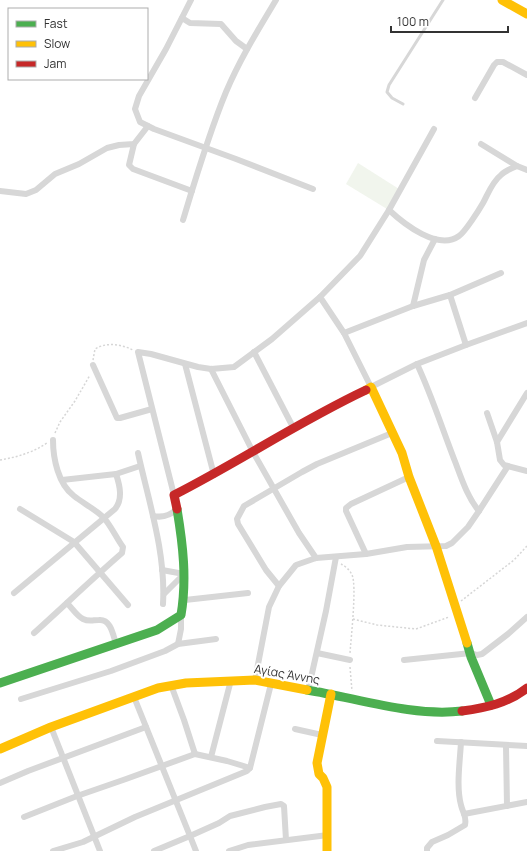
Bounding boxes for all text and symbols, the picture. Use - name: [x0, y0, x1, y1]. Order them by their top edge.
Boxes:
- legend: [8, 8, 148, 80]
- scale bar: [391, 8, 508, 34]
- text: 100 m: [397, 13, 429, 30]
- text: Fast: [44, 15, 68, 32]
- text: Slow: [44, 35, 70, 52]
- text: Jam: [44, 55, 66, 72]
- street label: Αγίας Άννης: [253, 660, 322, 688]

